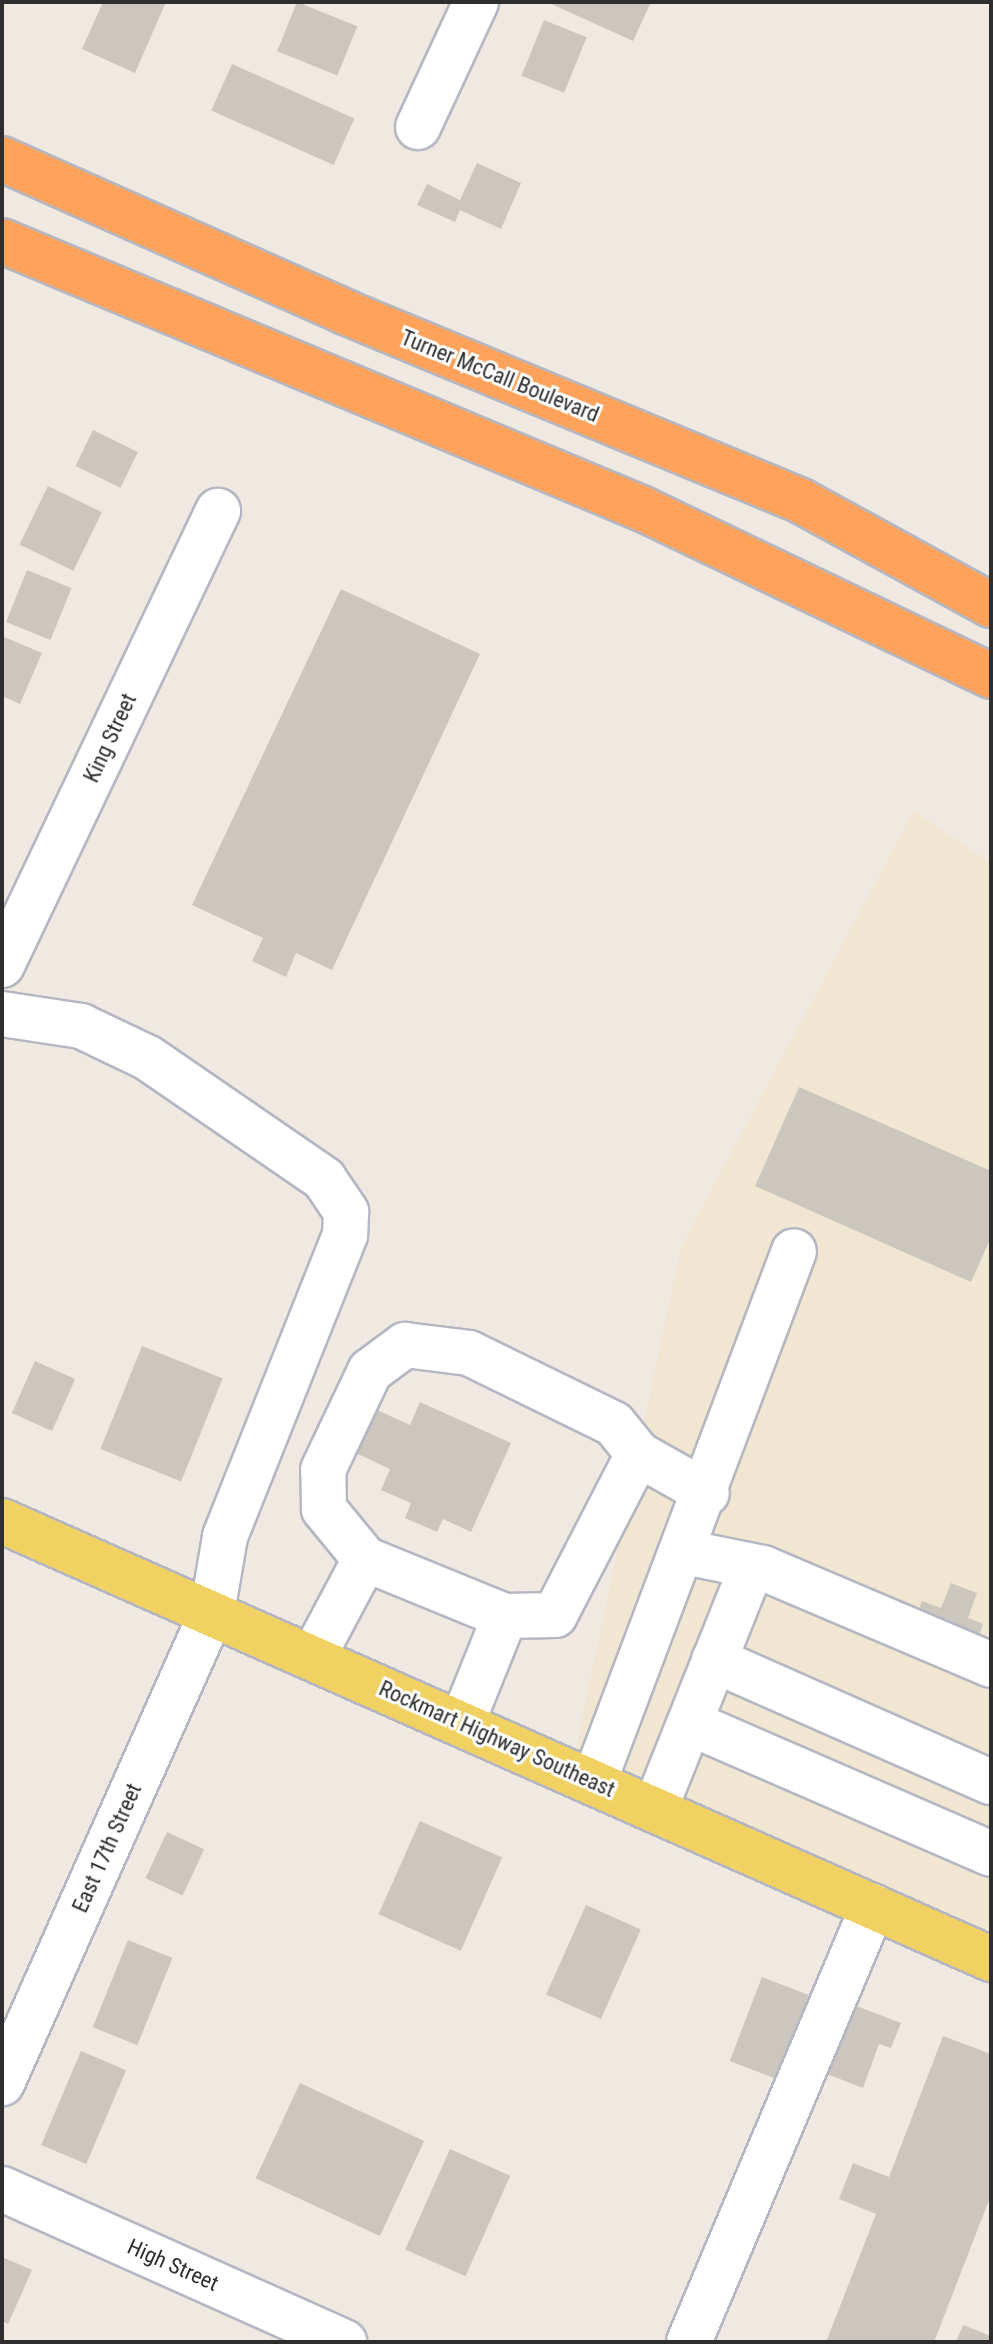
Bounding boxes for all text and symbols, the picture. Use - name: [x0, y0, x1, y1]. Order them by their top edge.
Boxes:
- street label: Turner McCall Boulevard: [397, 324, 603, 428]
- street label: King Street: [78, 689, 142, 787]
- street label: Rockmart Highway Southeast: [375, 1675, 619, 1803]
- street label: East 17th Street: [67, 1779, 147, 1917]
- street label: High Street: [123, 2233, 223, 2297]

